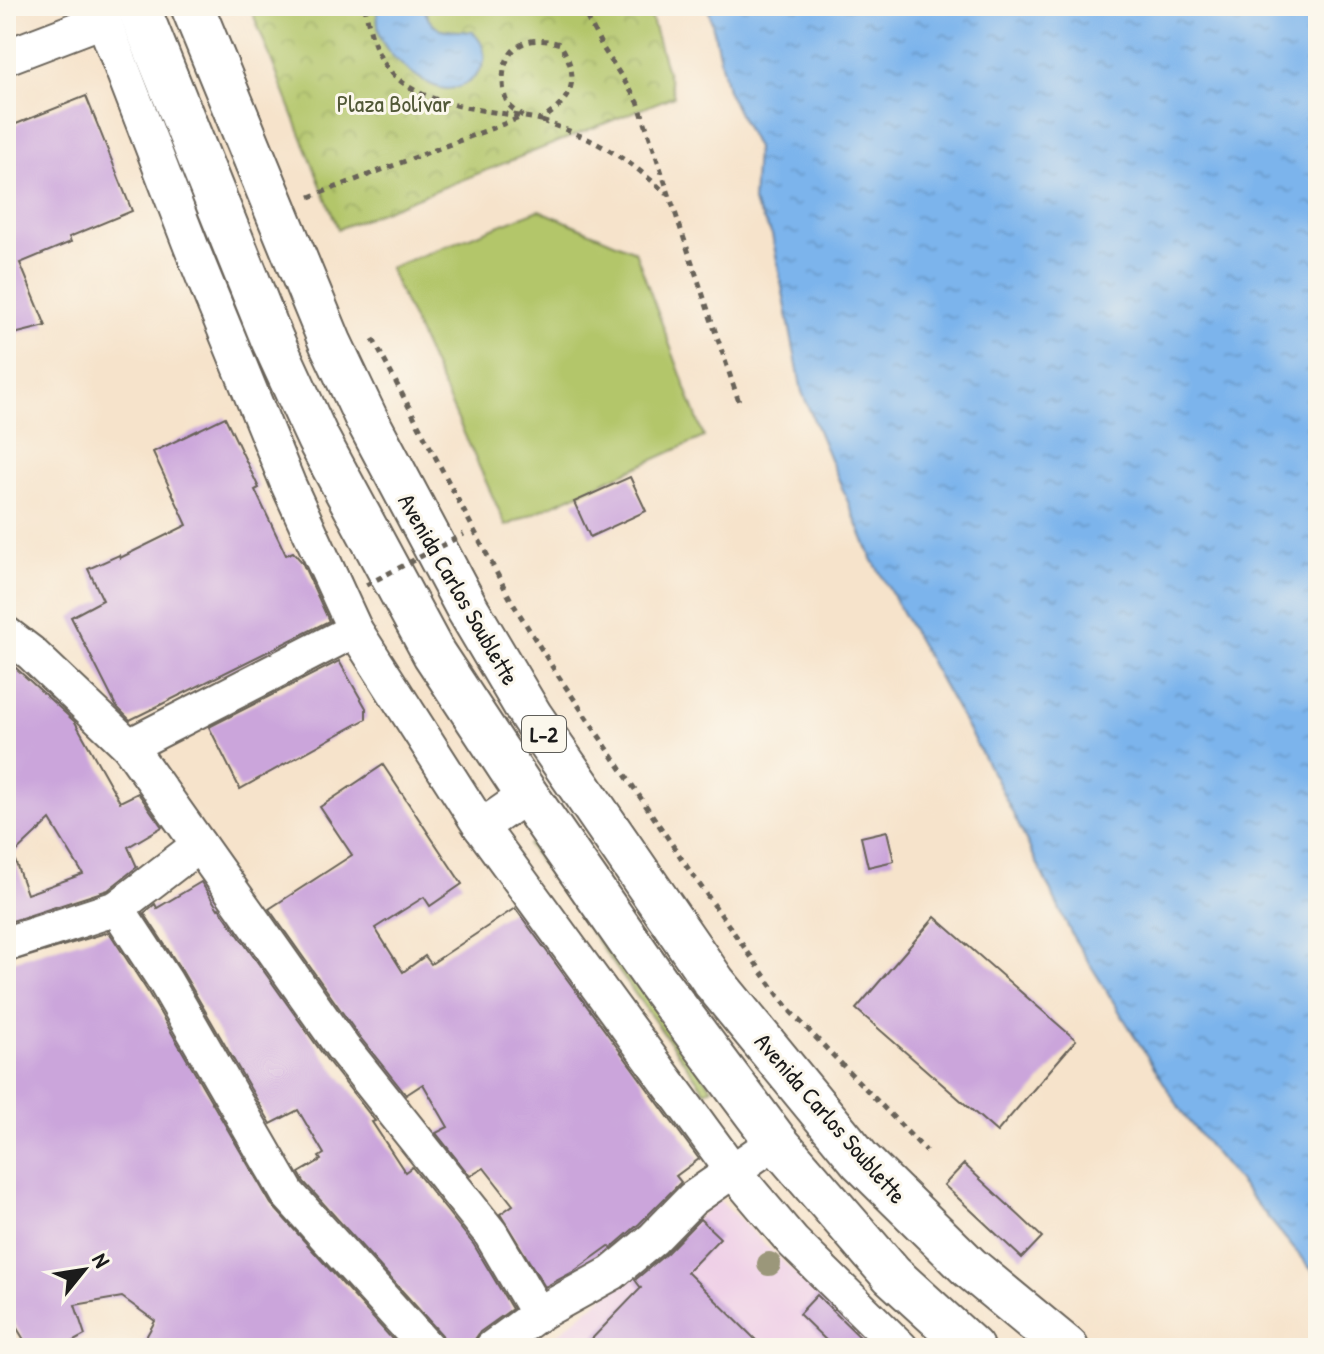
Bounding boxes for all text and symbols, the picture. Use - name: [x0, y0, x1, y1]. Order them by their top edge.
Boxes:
- park label: Plaza Bolívar: [337, 87, 451, 119]
- street label: Avenida Carlos Soublette: [391, 487, 527, 691]
- road number: L-2: [522, 716, 566, 752]
- street label: Avenida Carlos Soublette: [748, 1026, 914, 1210]
- north arrow: [44, 1230, 124, 1310]
- text: N: [85, 1247, 117, 1273]

